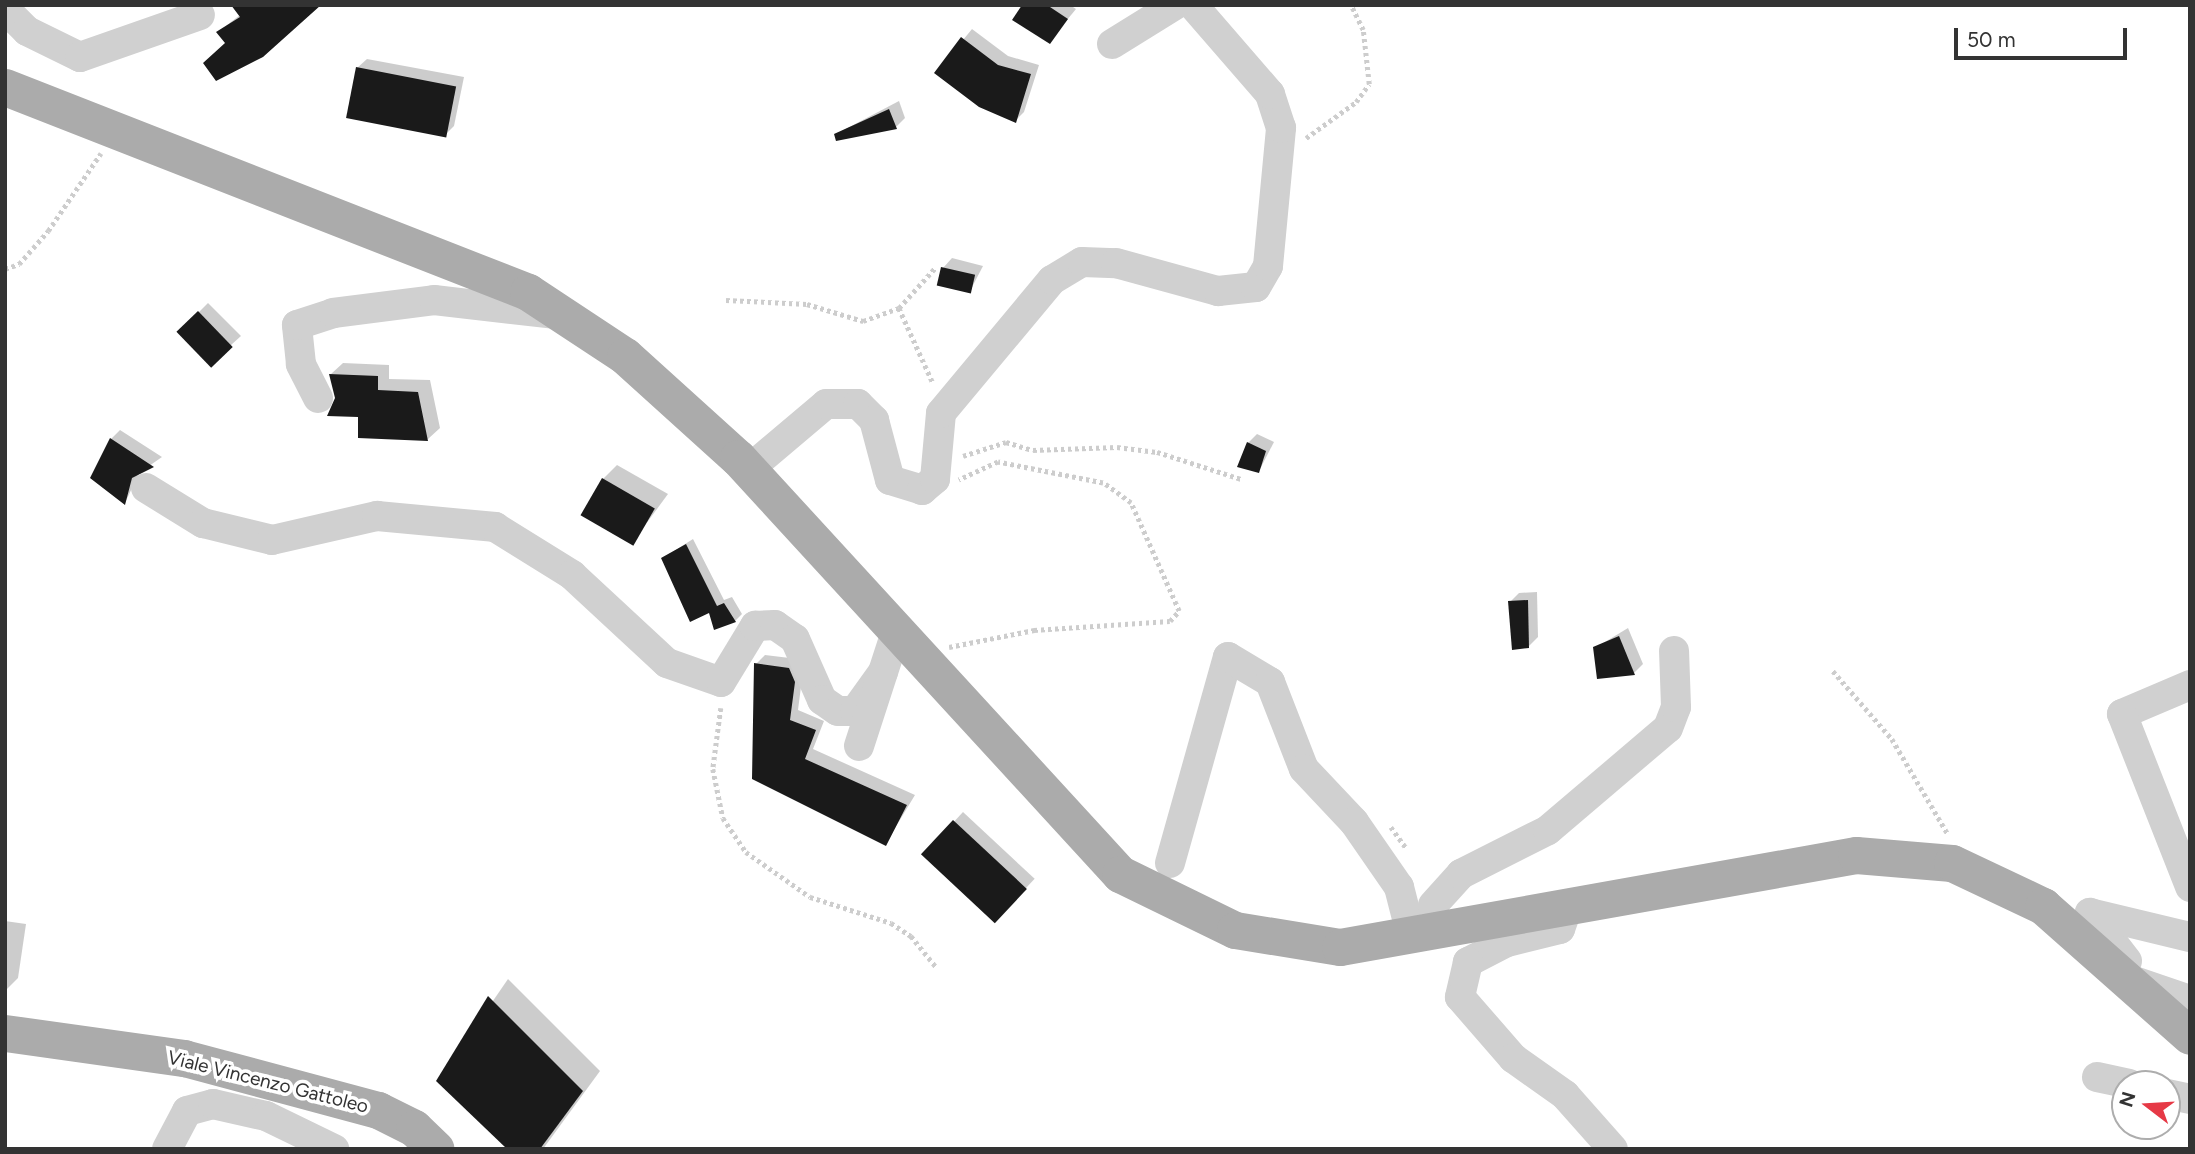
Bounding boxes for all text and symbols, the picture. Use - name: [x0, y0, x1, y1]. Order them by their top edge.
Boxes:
- scale bar: [1957, 14, 2130, 58]
- text: 50 m: [1967, 27, 2016, 52]
- street label: Viale Vincenzo Gattoleo: [165, 1046, 371, 1118]
- north arrow: [2111, 1070, 2181, 1140]
- text: N: [2114, 1089, 2140, 1110]

